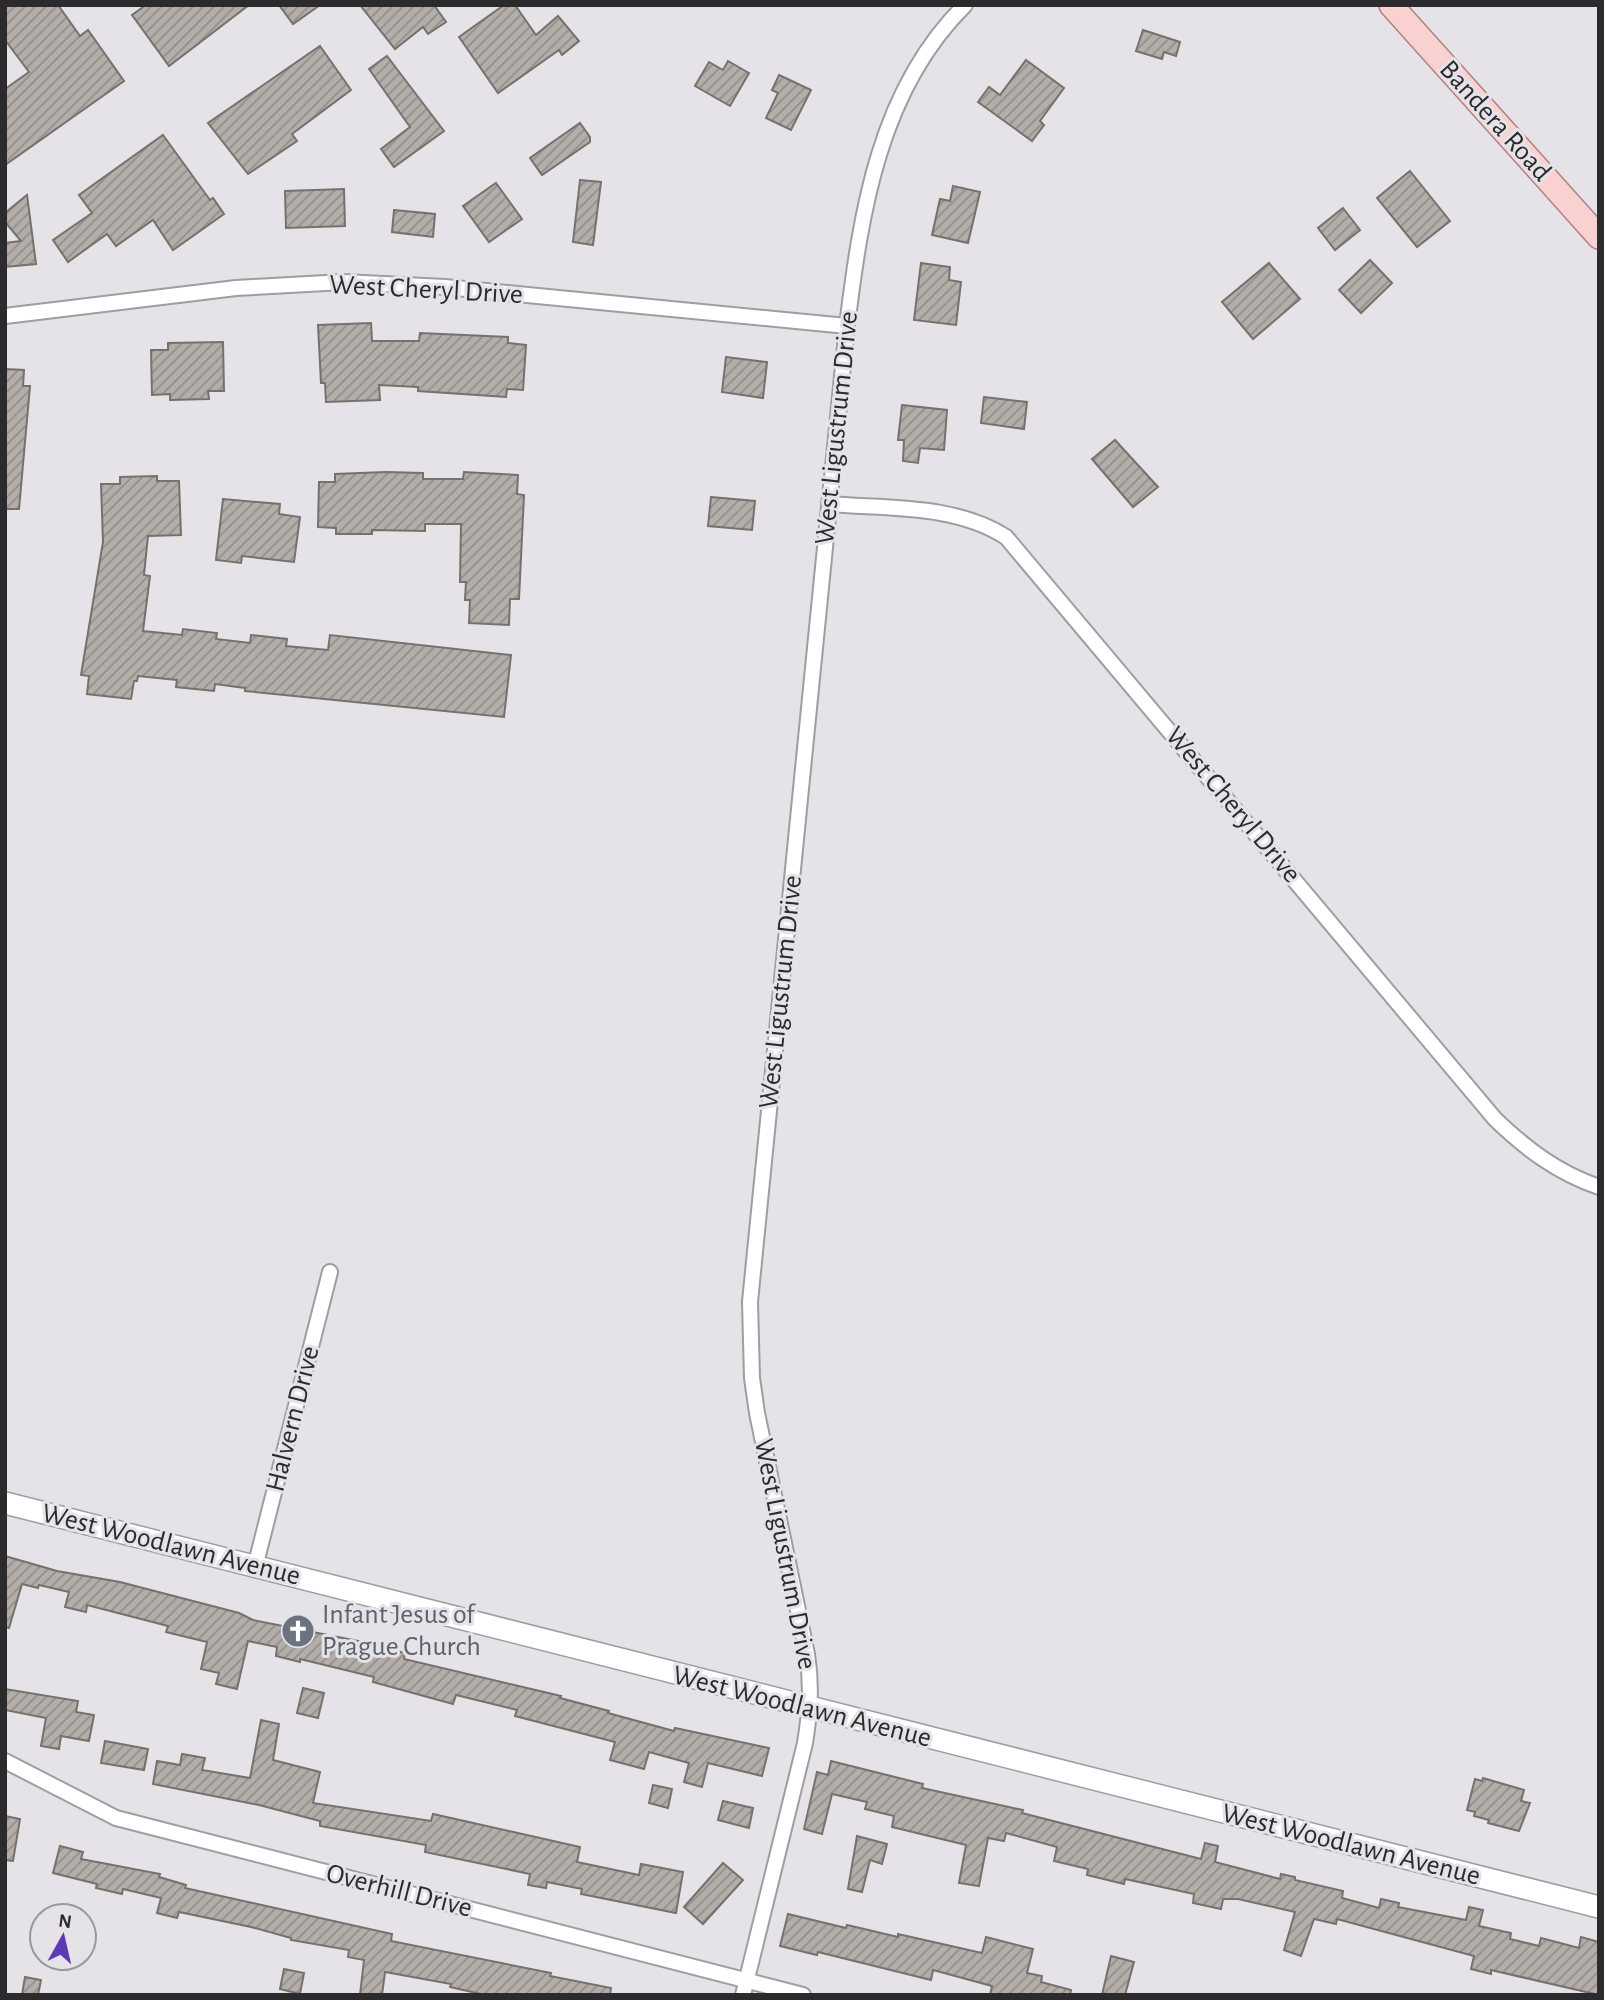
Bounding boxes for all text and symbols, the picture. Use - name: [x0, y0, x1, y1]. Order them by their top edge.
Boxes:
- street label: Bandera Road: [1434, 55, 1556, 187]
- street label: West Cheryl Drive: [329, 271, 523, 309]
- street label: West Ligustrum Drive: [811, 310, 863, 546]
- street label: West Cheryl Drive: [1160, 722, 1306, 888]
- street label: West Ligustrum Drive: [755, 874, 807, 1110]
- street label: Halvern Drive: [261, 1343, 325, 1495]
- street label: West Ligustrum Drive: [749, 1436, 821, 1672]
- street label: West Woodlawn Avenue: [39, 1499, 303, 1591]
- place label: Infant Jesus of Prague Church: [322, 1601, 481, 1661]
- church icon: Infant Jesus of Prague Church: [279, 1612, 317, 1650]
- street label: West Woodlawn Avenue: [670, 1661, 934, 1753]
- street label: West Woodlawn Avenue: [1219, 1799, 1483, 1891]
- street label: Overhill Drive: [323, 1859, 475, 1923]
- north arrow: [28, 1902, 98, 1972]
- text: N: [57, 1911, 73, 1932]

